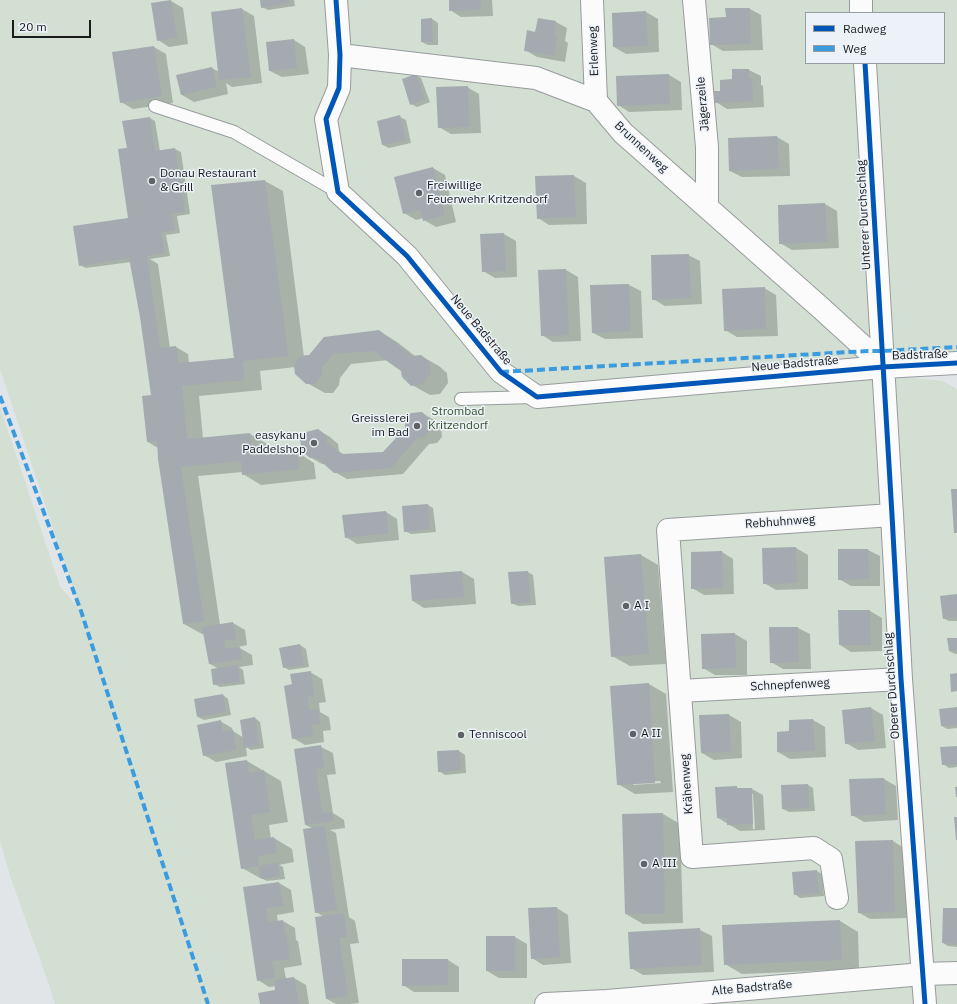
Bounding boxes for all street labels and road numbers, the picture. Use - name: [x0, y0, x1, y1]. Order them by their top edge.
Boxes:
- street label: Erlenweg: [586, 26, 602, 76]
- street label: Jägerzeile: [693, 76, 713, 132]
- street label: Brunnenweg: [611, 119, 671, 175]
- street label: Unterer Durchschlag: [854, 159, 874, 271]
- street label: Neue Badstraße: [447, 292, 515, 368]
- street label: Badstraße: [892, 347, 948, 363]
- street label: Neue Badstraße: [751, 353, 839, 375]
- street label: Rebhuhnweg: [744, 512, 816, 532]
- street label: Oberer Durchschlag: [881, 632, 903, 740]
- street label: Schnepfenweg: [750, 676, 830, 694]
- street label: Krähenweg: [678, 753, 696, 815]
- street label: Alte Badstraße: [711, 977, 793, 999]

